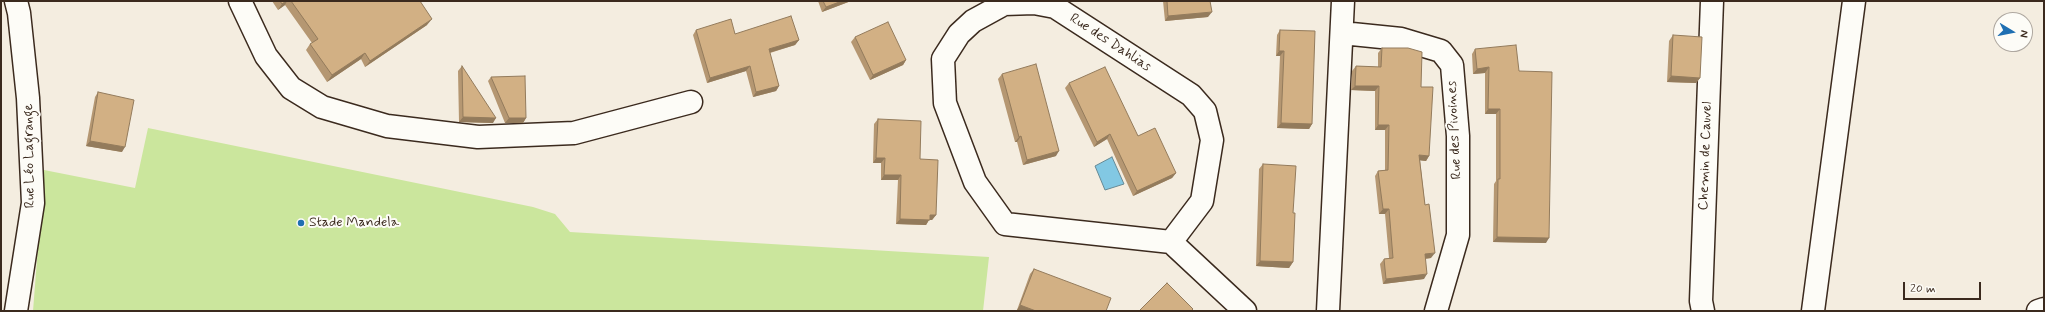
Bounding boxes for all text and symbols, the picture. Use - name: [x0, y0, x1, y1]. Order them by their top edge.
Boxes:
- street label: Rue des Dahlias: [1066, 10, 1154, 76]
- north arrow: [1993, 12, 2033, 52]
- text: N: [2016, 29, 2031, 39]
- street label: Rue des Pivoines: [1444, 80, 1466, 180]
- street label: Chemin de Cauvel: [1696, 101, 1716, 211]
- street label: Rue Léo Lagrange: [21, 104, 39, 208]
- place label: Stade Mandela: [309, 215, 399, 231]
- marker: Stade Mandela: [296, 218, 306, 228]
- scale bar: [1905, 274, 1983, 300]
- text: 20 m: [1910, 281, 1936, 297]

